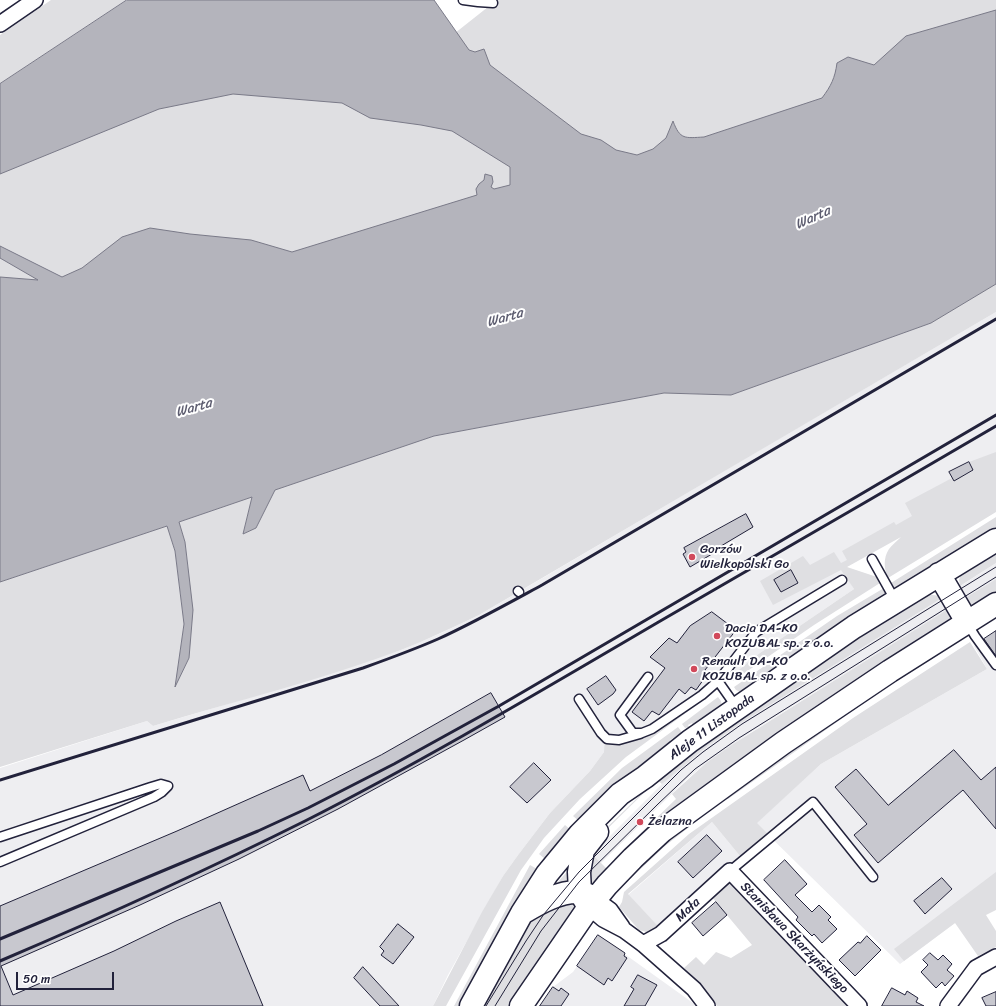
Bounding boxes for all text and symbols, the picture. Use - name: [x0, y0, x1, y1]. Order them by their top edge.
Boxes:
- water label: Warta: [793, 203, 833, 233]
- water label: Warta: [485, 305, 525, 331]
- water label: Warta: [174, 395, 214, 421]
- place label: Gorzów Wielkopolski Go: [700, 542, 789, 573]
- marker: Gorzów Wielkopolski Go: [687, 552, 697, 562]
- place label: Dacia DA-KO KOZUBAL sp. z o.o.: [725, 621, 834, 652]
- marker: Dacia DA-KO KOZUBAL sp. z o.o.: [712, 631, 722, 641]
- place label: Renault DA-KO KOZUBAL sp. z o.o.: [702, 654, 811, 685]
- marker: Renault DA-KO KOZUBAL sp. z o.o.: [689, 664, 699, 674]
- street label: Aleje 11 Listopada: [666, 691, 758, 763]
- place label: Żelazna: [648, 814, 692, 830]
- marker: Żelazna: [635, 817, 645, 827]
- street label: Stanisława Skarżyńskiego: [737, 879, 851, 997]
- street label: Mała: [672, 895, 704, 925]
- scale bar: [18, 964, 116, 990]
- text: 50 m: [23, 968, 50, 990]

